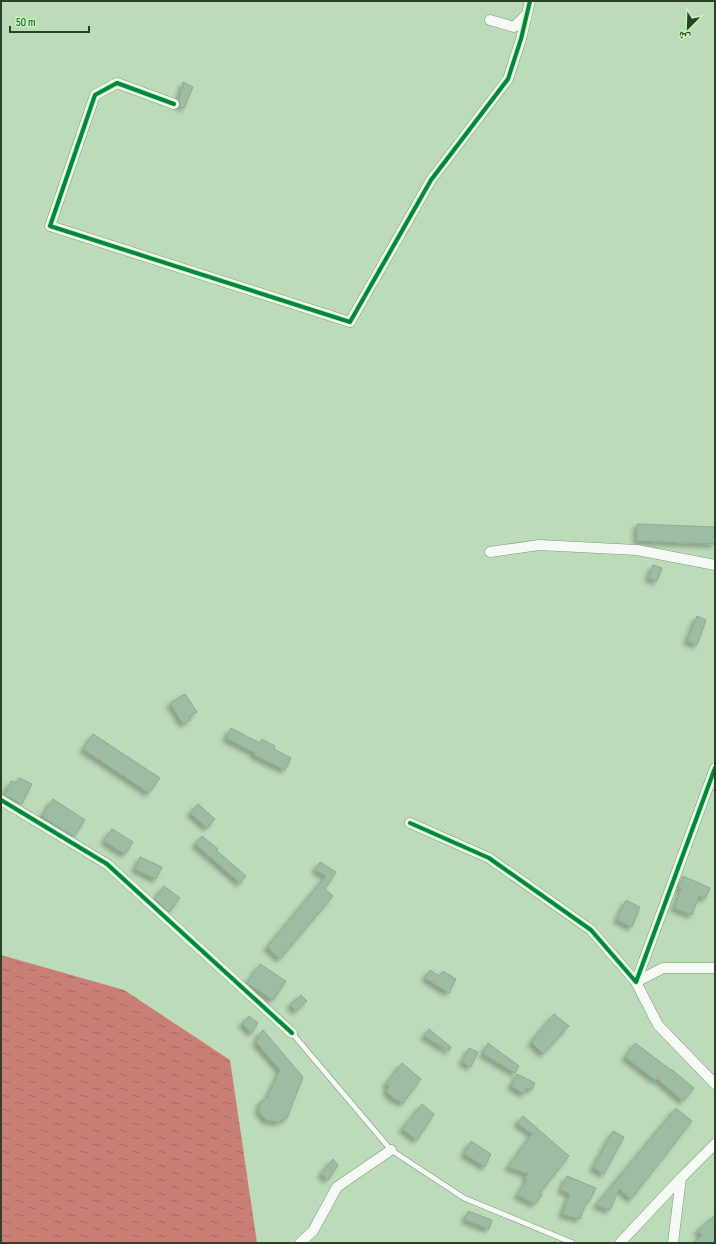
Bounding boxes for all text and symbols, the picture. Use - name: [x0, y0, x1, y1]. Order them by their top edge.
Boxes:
- scale bar: [10, 8, 89, 34]
- north arrow: [668, 8, 708, 48]
- text: 50 m: [16, 15, 36, 30]
- text: ش: [676, 27, 693, 45]

